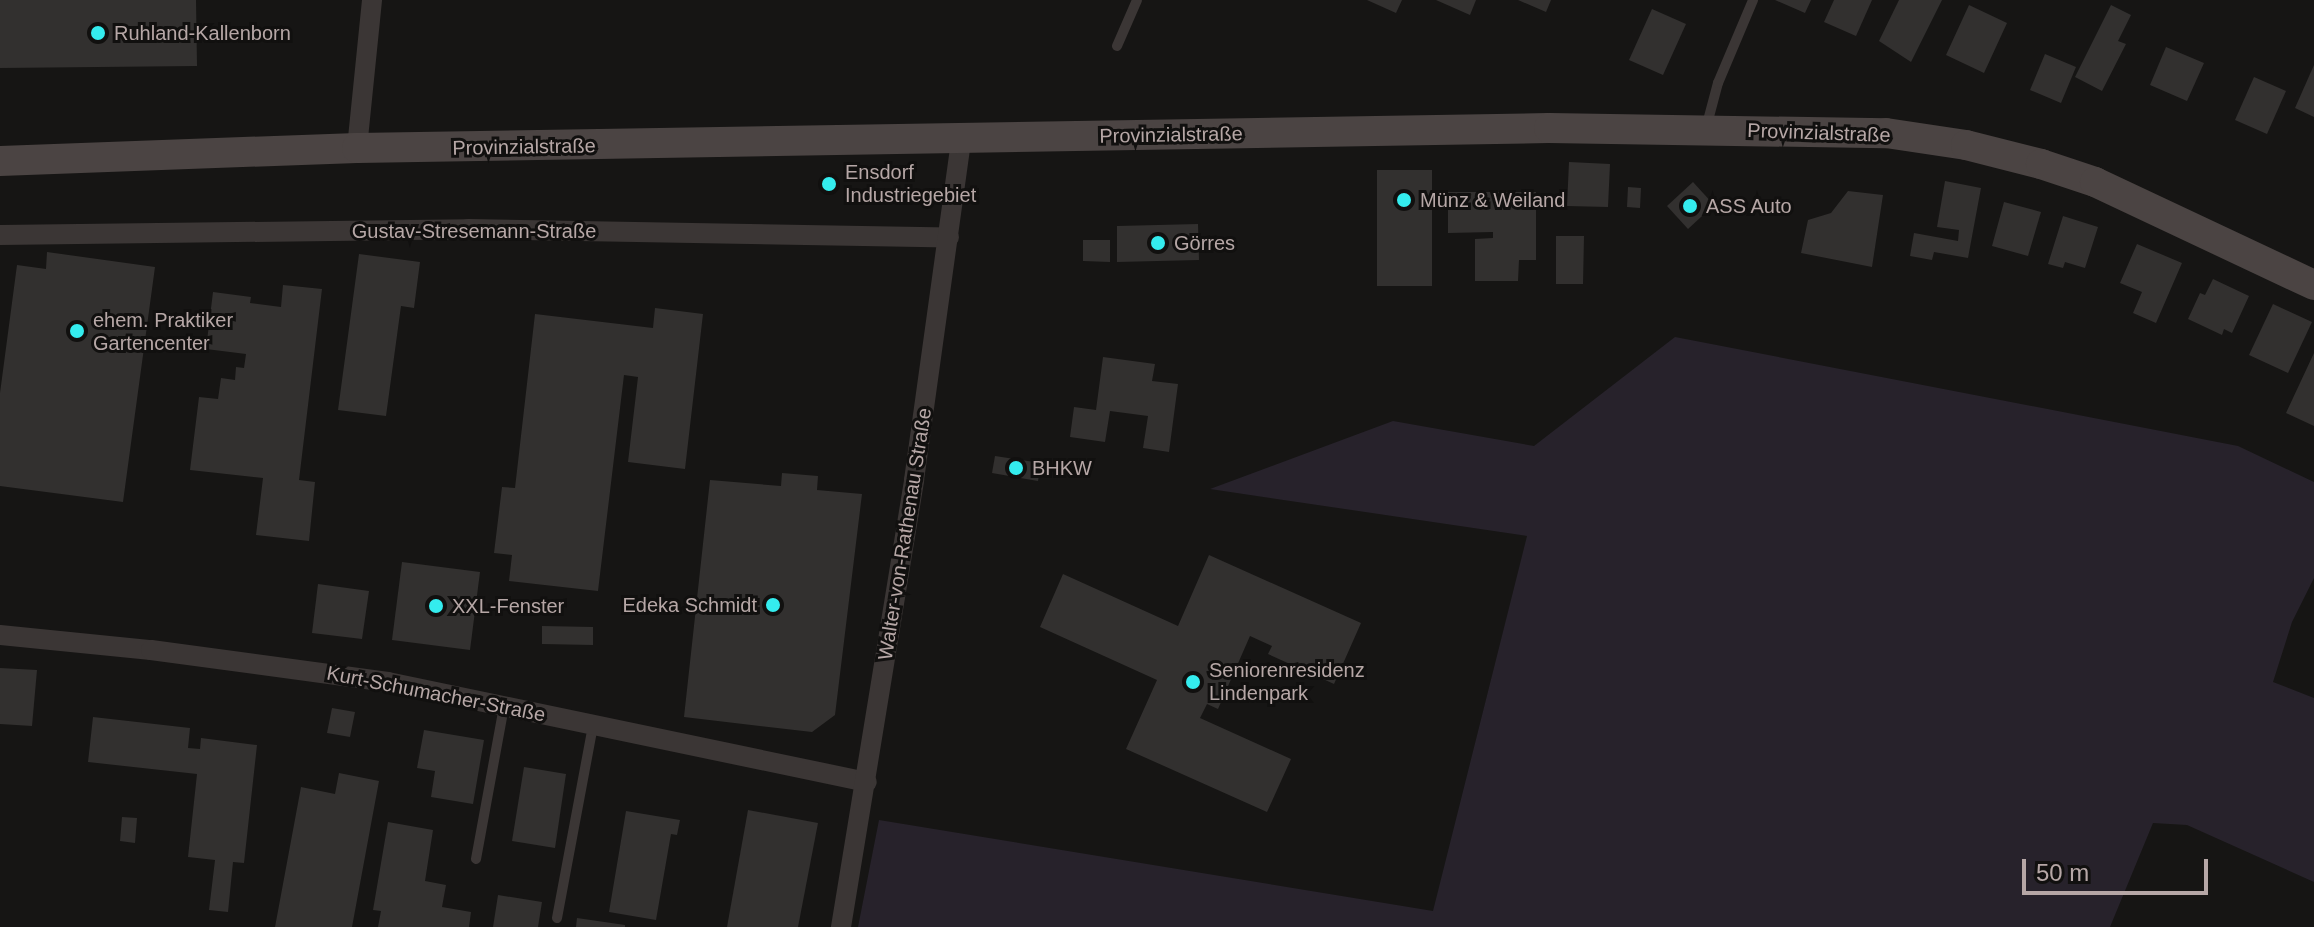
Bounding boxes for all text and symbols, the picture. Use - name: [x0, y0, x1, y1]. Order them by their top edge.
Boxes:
- place label: Ruhland-Kallenborn: [114, 21, 291, 45]
- marker: Ruhland-Kallenborn: [89, 24, 107, 42]
- street label: Provinzialstraße: [1747, 119, 1891, 147]
- street label: Provinzialstraße: [1099, 122, 1243, 148]
- street label: Provinzialstraße: [452, 134, 596, 160]
- place label: Ensdorf Industriegebiet: [845, 160, 976, 207]
- marker: Ensdorf Industriegebiet: [820, 175, 838, 193]
- place label: Münz & Weiland: [1420, 188, 1565, 212]
- marker: Münz & Weiland: [1395, 191, 1413, 209]
- place label: ASS Auto: [1706, 194, 1793, 218]
- marker: ASS Auto: [1681, 197, 1699, 215]
- street label: Gustav-Stresemann-Straße: [352, 219, 596, 243]
- place label: Görres: [1174, 231, 1235, 255]
- marker: Görres: [1149, 234, 1167, 252]
- place label: ehem. Praktiker Gartencenter: [93, 308, 233, 355]
- marker: ehem. Praktiker Gartencenter: [68, 322, 86, 340]
- street label: Walter-von-Rathenau Straße: [873, 406, 937, 662]
- place label: BHKW: [1032, 456, 1092, 480]
- marker: BHKW: [1007, 459, 1025, 477]
- place label: Edeka Schmidt: [622, 593, 757, 617]
- place label: XXL-Fenster: [452, 594, 564, 618]
- marker: Edeka Schmidt: [764, 596, 782, 614]
- marker: XXL-Fenster: [427, 597, 445, 615]
- place label: Seniorenresidenz Lindenpark: [1209, 658, 1365, 705]
- street label: Kurt-Schumacher-Straße: [325, 661, 547, 727]
- marker: Seniorenresidenz Lindenpark: [1184, 673, 1202, 691]
- scale bar: [2026, 843, 2212, 893]
- text: 50 m: [2036, 859, 2089, 886]

